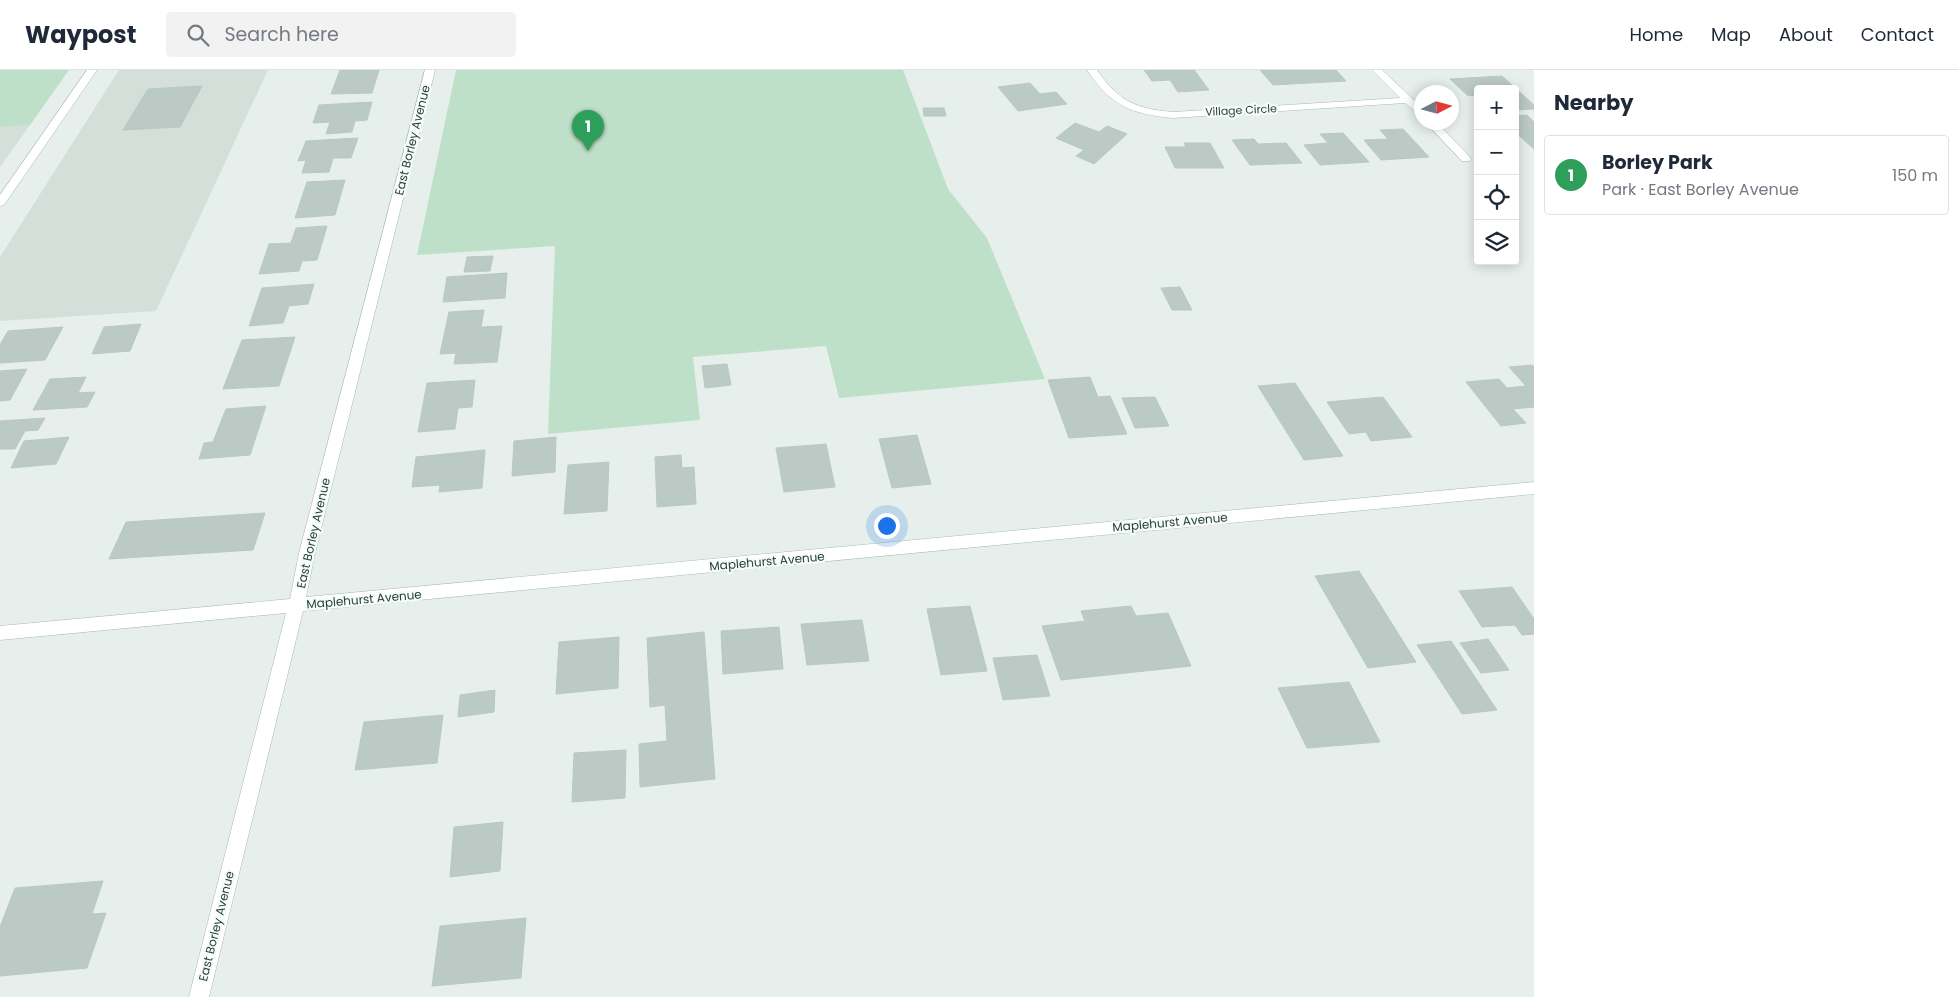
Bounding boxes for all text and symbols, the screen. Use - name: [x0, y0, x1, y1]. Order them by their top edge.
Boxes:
- search box: [166, 12, 516, 57]
- text: Waypost: [25, 18, 136, 51]
- icon: search: [184, 21, 212, 49]
- text: Search here: [224, 21, 339, 48]
- text: Home: [1629, 22, 1683, 47]
- text: Map: [1711, 22, 1751, 47]
- text: About: [1779, 22, 1833, 47]
- text: Contact: [1861, 22, 1934, 47]
- street label: East Borley Avenue: [390, 83, 434, 197]
- north arrow: [1414, 85, 1459, 130]
- map controls: [1474, 85, 1519, 265]
- button: +: [1474, 85, 1519, 130]
- text: Nearby: [1554, 88, 1634, 117]
- street label: Village Circle: [1205, 100, 1277, 120]
- pin: 1: [572, 110, 604, 151]
- button: −: [1474, 130, 1519, 175]
- text: Borley Park: [1602, 149, 1713, 176]
- text: 1: [1568, 164, 1574, 187]
- text: 150 m: [1892, 164, 1938, 187]
- button: locate: [1474, 175, 1519, 220]
- text: Park · East Borley Avenue: [1602, 178, 1799, 201]
- button: layers: [1474, 220, 1519, 265]
- street label: East Borley Avenue: [292, 476, 334, 590]
- street label: Maplehurst Avenue: [1112, 508, 1228, 536]
- your location: [874, 513, 900, 539]
- street label: Maplehurst Avenue: [709, 547, 825, 575]
- street label: Maplehurst Avenue: [306, 585, 422, 613]
- street label: East Borley Avenue: [194, 869, 238, 983]

